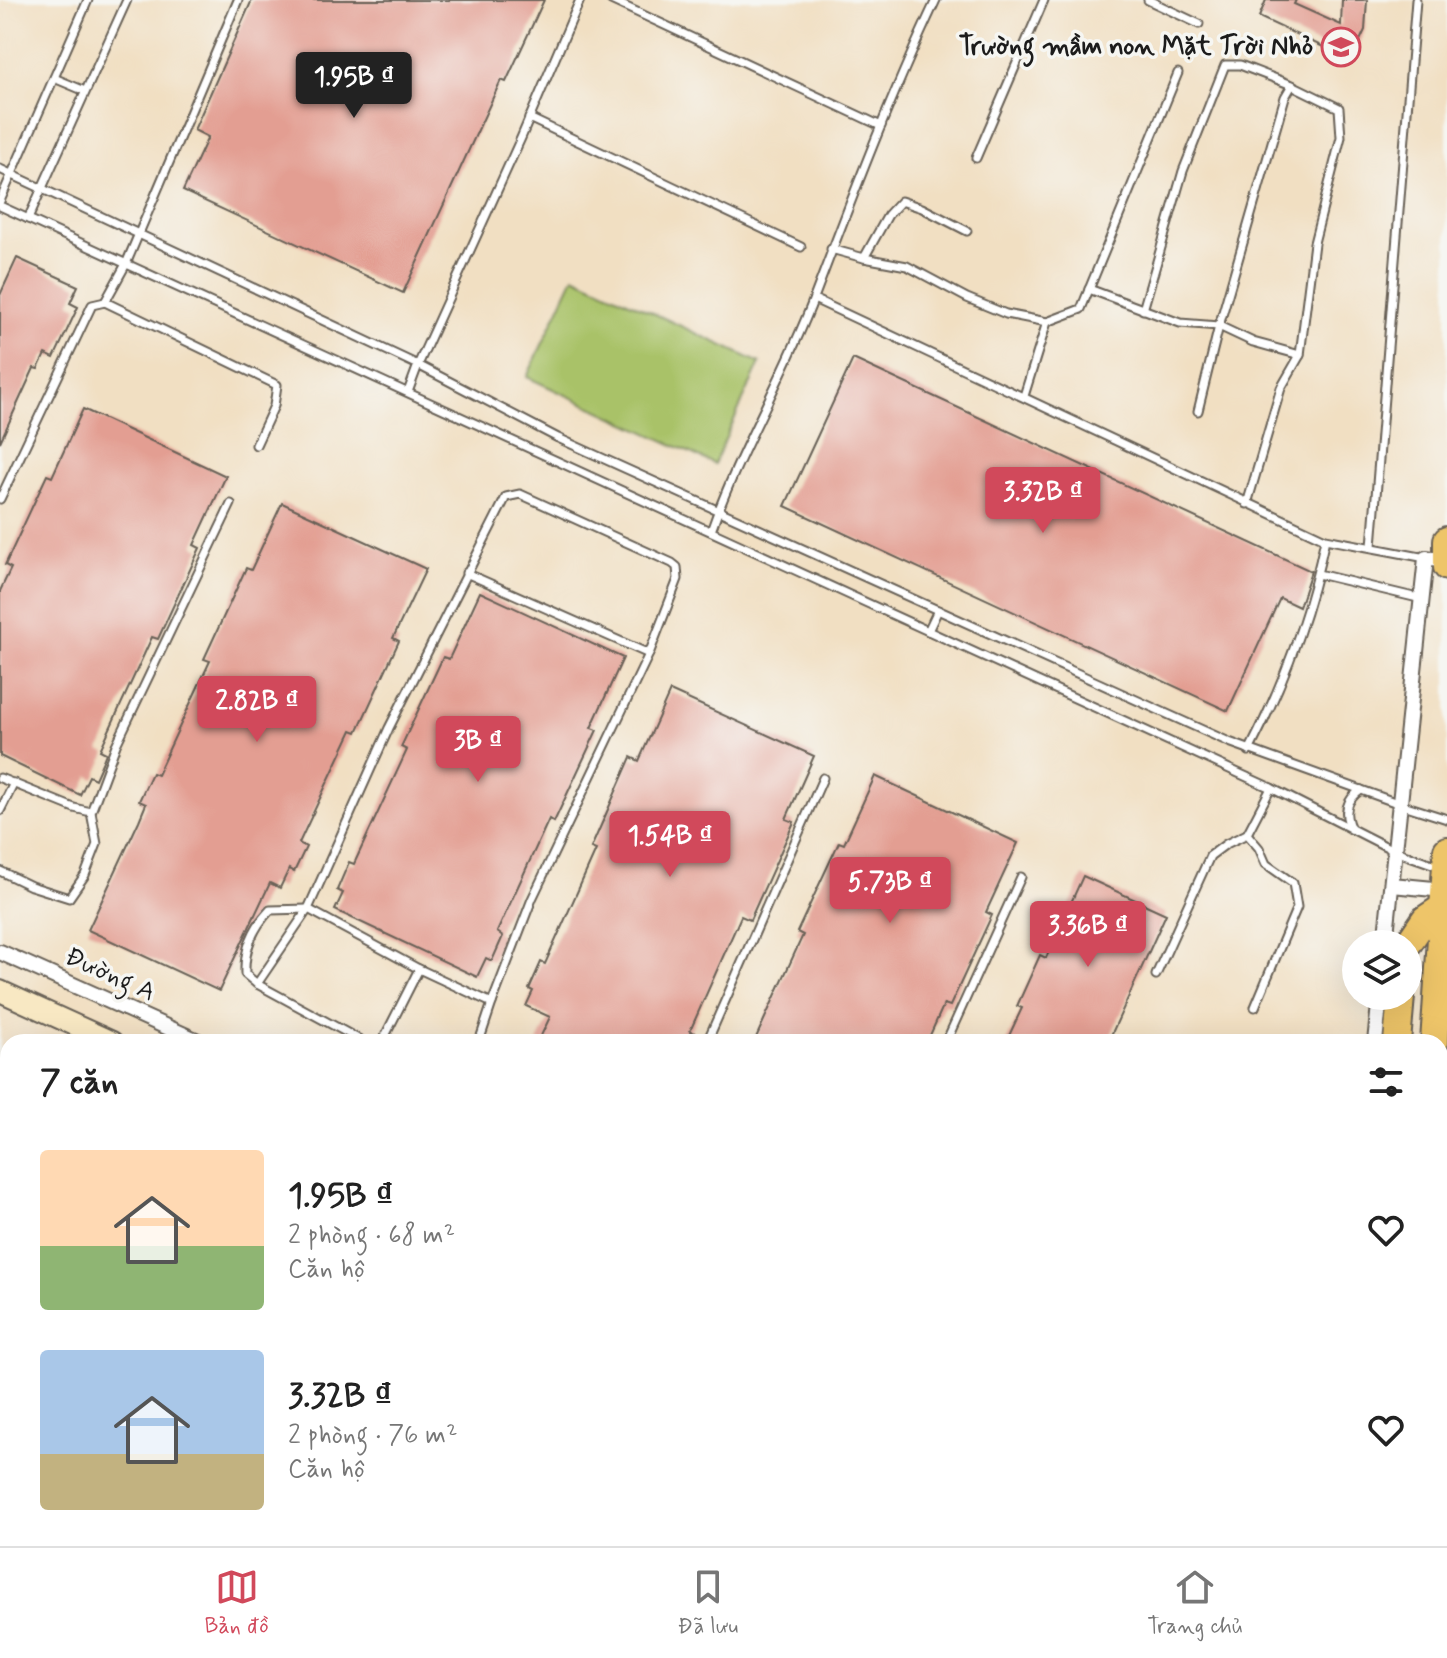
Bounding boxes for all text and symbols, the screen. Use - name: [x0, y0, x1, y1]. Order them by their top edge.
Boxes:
- school or university icon: Trường mầm non Mặt Trời Nhỏ: [1320, 26, 1362, 68]
- place label: Trường mầm non Mặt Trời Nhỏ: [959, 30, 1313, 67]
- pin: 1.95B ₫: [280, 52, 428, 120]
- text: 1.95B ₫: [314, 61, 394, 95]
- pin: 3.32B ₫: [969, 467, 1117, 535]
- text: 3.32B ₫: [1003, 476, 1083, 510]
- pin: 2.82B ₫: [183, 676, 331, 744]
- text: 2.82B ₫: [215, 685, 299, 719]
- pin: 3B ₫: [431, 716, 525, 784]
- text: 3B ₫: [454, 725, 502, 759]
- pin: 1.54B ₫: [596, 811, 744, 879]
- text: 1.54B ₫: [627, 820, 713, 854]
- pin: 5.73B ₫: [816, 857, 964, 925]
- text: 5.73B ₫: [848, 866, 932, 900]
- pin: 3.36B ₫: [1014, 901, 1162, 969]
- text: 3.36B ₫: [1048, 910, 1128, 944]
- map controls: [1342, 930, 1422, 1010]
- button: layers: [1342, 930, 1422, 1010]
- street label: Đường A: [58, 940, 161, 1013]
- text: 7 căn: [40, 1060, 118, 1105]
- icon: filters: [1364, 1060, 1408, 1104]
- text: 1.95B ₫: [288, 1174, 393, 1219]
- icon: home: [104, 1182, 200, 1278]
- icon: heart: [1364, 1208, 1408, 1252]
- text: 2 phòng · 68 m²: [288, 1219, 455, 1253]
- text: Căn hộ: [288, 1253, 366, 1287]
- text: 3.32B ₫: [288, 1374, 392, 1419]
- icon: home: [104, 1382, 200, 1478]
- icon: heart: [1364, 1408, 1408, 1452]
- text: 2 phòng · 76 m²: [288, 1419, 458, 1453]
- text: Căn hộ: [288, 1453, 366, 1487]
- tab: Bản đồ: [204, 1565, 269, 1641]
- tab: Đã lưu: [678, 1565, 738, 1641]
- tab: Trang chủ: [1147, 1565, 1243, 1641]

